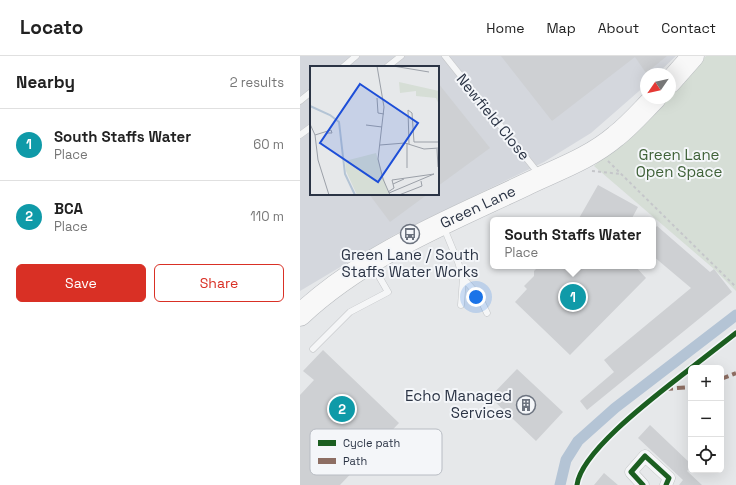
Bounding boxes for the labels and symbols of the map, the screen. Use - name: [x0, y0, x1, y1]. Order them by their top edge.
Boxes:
- inset map: [310, 66, 439, 195]
- north arrow: [640, 68, 676, 104]
- street label: Newfield Close: [453, 69, 534, 164]
- park label: Green Lane Open Space: [636, 145, 722, 181]
- street label: Green Lane: [437, 181, 519, 232]
- bus stop icon: Green Lane / South Staffs Water Works: [399, 223, 421, 245]
- place label: Green Lane / South Staffs Water Works: [341, 245, 479, 281]
- pin: 1: [560, 282, 586, 312]
- your location: [466, 287, 486, 307]
- place label: Echo Managed Services: [405, 386, 512, 422]
- pin: 2: [329, 394, 355, 424]
- building icon: Echo Managed Services: [515, 394, 537, 416]
- legend: [310, 429, 442, 475]
- text: Cycle path: [343, 436, 400, 450]
- text: Path: [343, 454, 367, 468]

